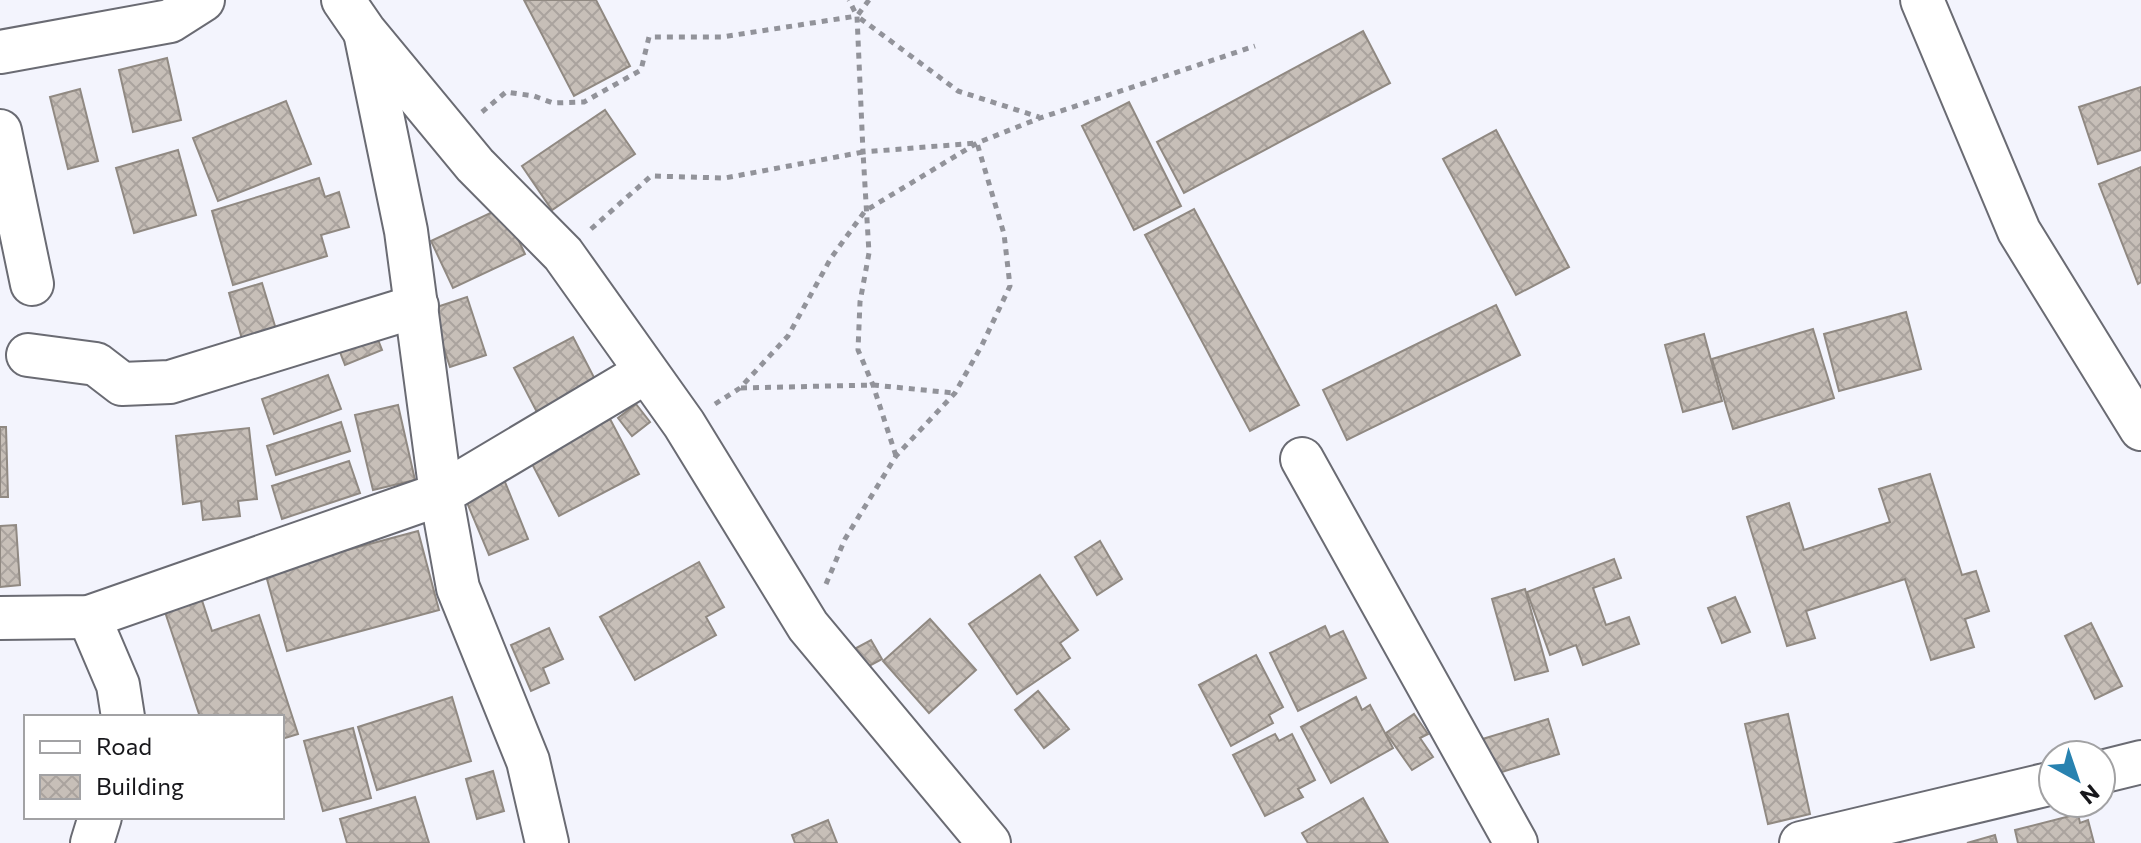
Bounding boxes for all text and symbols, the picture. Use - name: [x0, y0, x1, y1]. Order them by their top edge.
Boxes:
- legend: [24, 715, 284, 819]
- text: Road: [96, 731, 152, 760]
- north arrow: [2037, 739, 2117, 819]
- text: Building: [96, 771, 184, 800]
- text: N: [2075, 779, 2105, 810]

